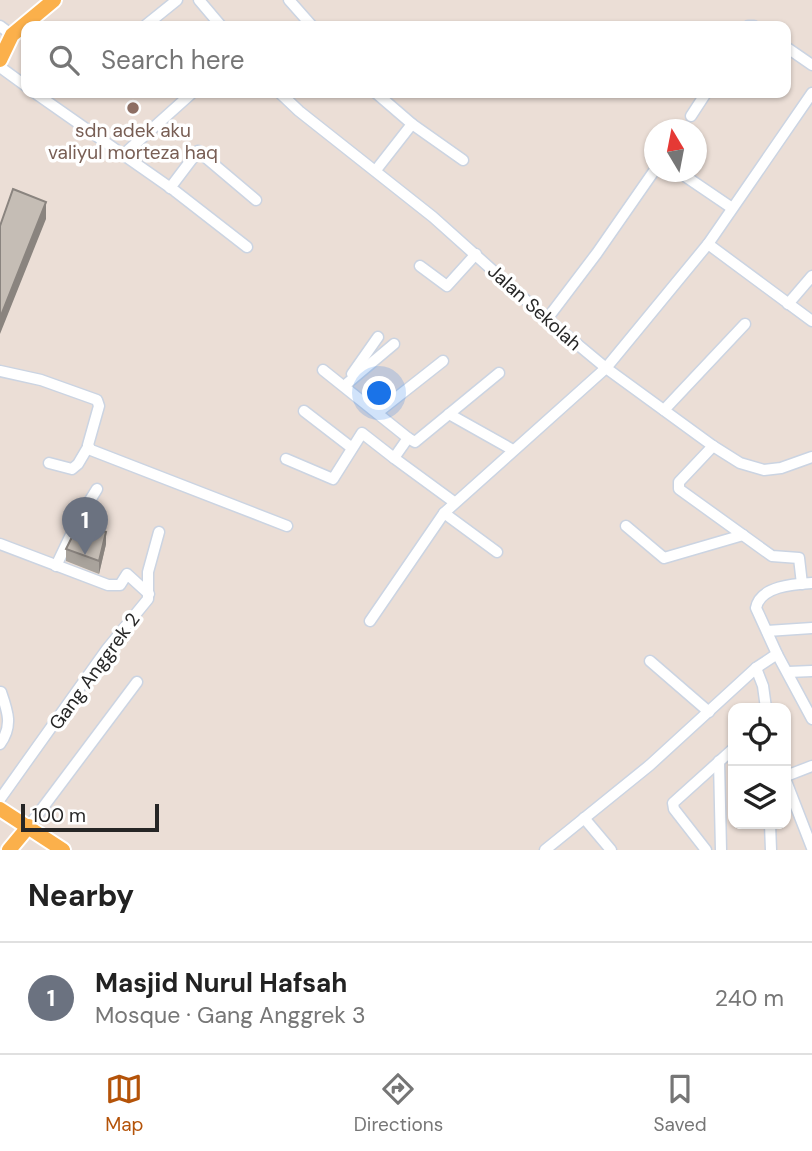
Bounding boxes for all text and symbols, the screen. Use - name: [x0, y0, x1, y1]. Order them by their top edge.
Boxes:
- search box: [21, 21, 791, 98]
- icon: search: [45, 41, 83, 79]
- text: Search here: [101, 43, 244, 77]
- marker: sdn adek aku valiyul morteza haq: [125, 100, 141, 116]
- place label: sdn adek aku valiyul morteza haq: [48, 118, 218, 165]
- north arrow: [644, 119, 707, 182]
- street label: Jalan Sekolah: [483, 259, 587, 356]
- your location: [362, 376, 396, 410]
- pin: 1: [62, 497, 108, 555]
- street label: Gang Anggrek 2: [43, 608, 145, 735]
- map controls: [728, 703, 791, 829]
- button: locate: [728, 703, 791, 766]
- button: layers: [728, 766, 791, 829]
- scale bar: [21, 801, 159, 833]
- text: 100 m: [32, 803, 86, 828]
- text: Nearby: [28, 876, 134, 915]
- text: Masjid Nurul Hafsah: [95, 966, 347, 1000]
- text: 1: [47, 983, 55, 1013]
- text: 240 m: [715, 983, 784, 1013]
- text: Mosque · Gang Anggrek 3: [95, 1000, 366, 1030]
- tab: Map: [105, 1070, 143, 1137]
- tab: Directions: [354, 1070, 443, 1137]
- tab: Saved: [654, 1070, 707, 1137]

